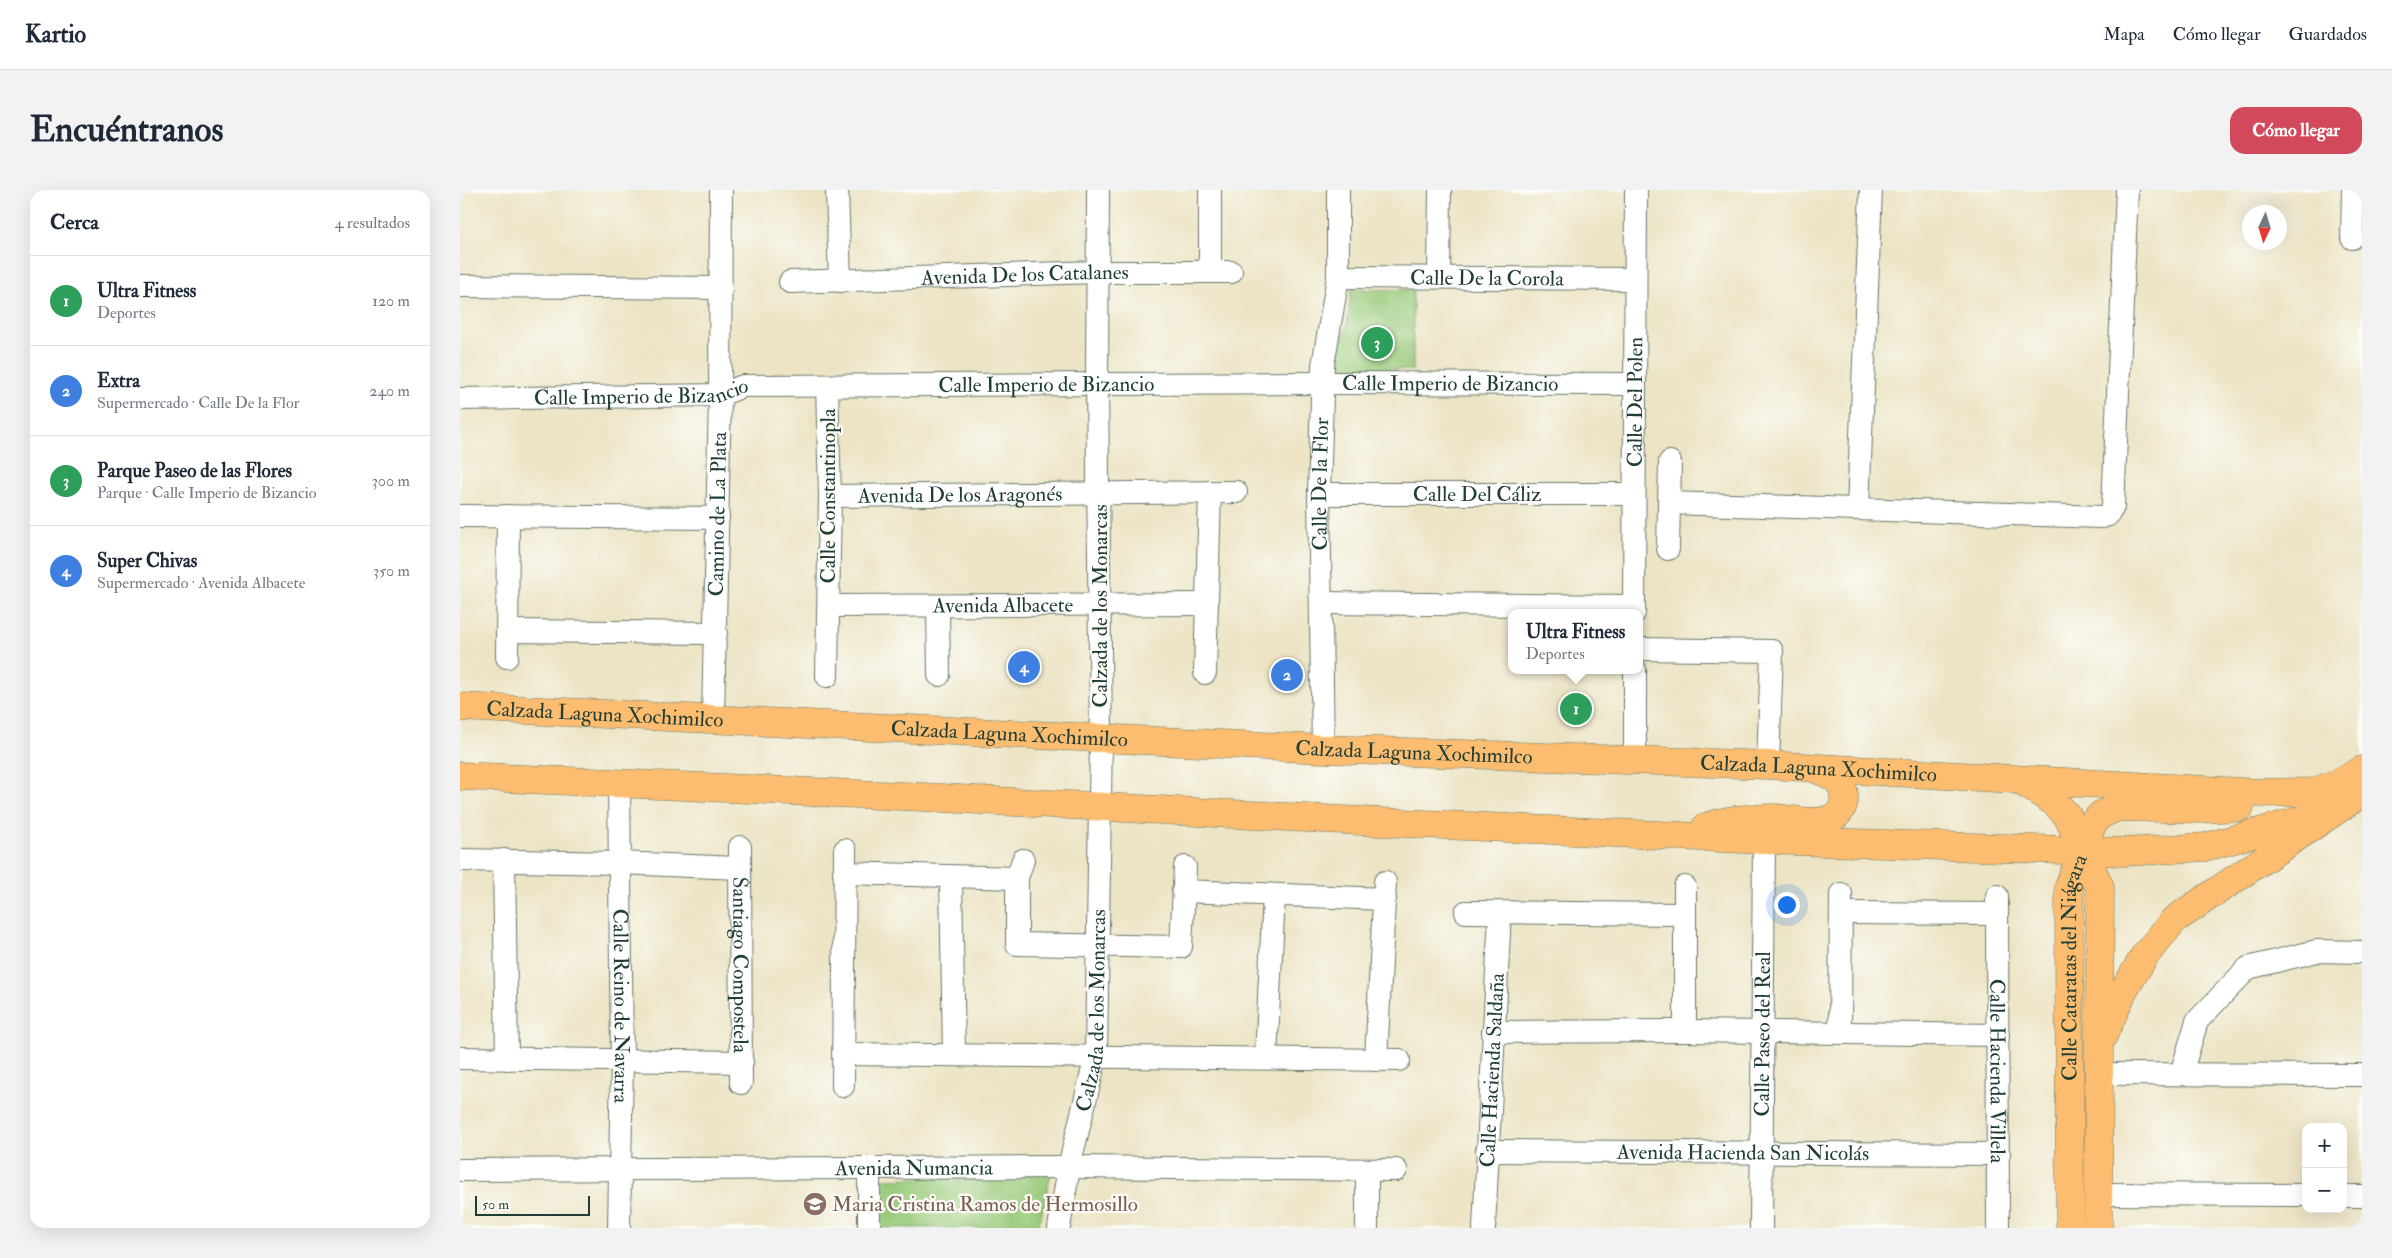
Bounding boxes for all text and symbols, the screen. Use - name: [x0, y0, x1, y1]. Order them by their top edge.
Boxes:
- text: Kartio: [25, 19, 86, 50]
- text: Mapa: [2104, 23, 2145, 46]
- text: Cómo llegar: [2173, 23, 2261, 46]
- text: Guardados: [2289, 23, 2367, 46]
- button: Cómo llegar: [2230, 107, 2362, 154]
- text: Encuéntranos: [30, 108, 223, 152]
- north arrow: [2242, 205, 2287, 250]
- text: Cerca: [50, 209, 99, 236]
- text: 4 resultados: [335, 213, 410, 233]
- street label: Avenida De los Catalanes: [920, 258, 1129, 291]
- street label: Calle De la Corola: [1410, 264, 1564, 292]
- text: Ultra Fitness: [97, 279, 196, 303]
- text: 1: [63, 291, 69, 311]
- text: 120 m: [372, 291, 410, 311]
- text: Deportes: [97, 303, 156, 323]
- pin: 3: [1361, 324, 1393, 362]
- street label: Calle Del Polen: [1621, 337, 1649, 467]
- text: Extra: [97, 369, 140, 393]
- street label: Calle Imperio de Bizancio: [938, 370, 1154, 398]
- street label: Calle Imperio de Bizancio: [1342, 370, 1558, 397]
- street label: Calle Imperio de Bizancio: [534, 372, 749, 411]
- text: 2: [62, 381, 70, 401]
- text: 240 m: [369, 381, 410, 401]
- text: Supermercado · Calle De la Flor: [97, 393, 300, 413]
- street label: Calle Constantinopla: [815, 408, 842, 584]
- street label: Calle De la Flor: [1305, 417, 1335, 551]
- street label: Camino de La Plata: [702, 431, 733, 597]
- text: Parque Paseo de las Flores: [97, 459, 292, 483]
- text: 3: [63, 471, 69, 491]
- text: 300 m: [372, 471, 410, 491]
- street label: Avenida De los Aragonés: [857, 480, 1062, 509]
- street label: Calle Del Cáliz: [1413, 481, 1541, 508]
- text: Parque · Calle Imperio de Bizancio: [97, 483, 316, 503]
- street label: Calzada de los Monarcas: [1087, 504, 1114, 708]
- text: Super Chivas: [97, 549, 197, 573]
- text: 4: [62, 561, 70, 581]
- text: 350 m: [373, 561, 410, 581]
- text: Supermercado · Avenida Albacete: [97, 573, 305, 593]
- street label: Avenida Albacete: [932, 591, 1074, 619]
- popup: [1508, 609, 1643, 674]
- text: Ultra Fitness: [1526, 620, 1625, 644]
- text: Deportes: [1526, 644, 1585, 664]
- pin: 4: [1008, 648, 1040, 686]
- pin: 2: [1271, 656, 1303, 694]
- pin: 1: [1560, 690, 1592, 728]
- street label: Calzada Laguna Xochimilco: [486, 695, 724, 733]
- street label: Calzada Laguna Xochimilco: [890, 714, 1129, 753]
- street label: Calzada Laguna Xochimilco: [1295, 734, 1533, 770]
- street label: Calzada Laguna Xochimilco: [1700, 749, 1938, 788]
- street label: Calle Cataratas del Niágara: [2056, 850, 2094, 1081]
- street label: Santiago Compostela: [727, 877, 754, 1054]
- your location: [1774, 892, 1800, 918]
- street label: Calle Reino de Navarra: [607, 909, 636, 1104]
- street label: Calzada de los Monarcas: [1069, 909, 1112, 1114]
- street label: Calle Paseo del Real: [1748, 951, 1777, 1117]
- street label: Calle Hacienda Saldaña: [1474, 972, 1510, 1168]
- street label: Calle Hacienda Villela: [1984, 979, 2011, 1164]
- map controls: [2302, 1123, 2347, 1213]
- button: +: [2302, 1123, 2347, 1168]
- street label: Avenida Hacienda San Nicolás: [1616, 1138, 1869, 1167]
- street label: Avenida Numancia: [834, 1154, 993, 1182]
- button: −: [2302, 1168, 2347, 1213]
- school or university icon: Maria Cristina Ramos de Hermosillo: [802, 1191, 828, 1217]
- place label: Maria Cristina Ramos de Hermosillo: [832, 1191, 1138, 1218]
- scale bar: [475, 1193, 590, 1216]
- text: 50 m: [482, 1196, 509, 1213]

